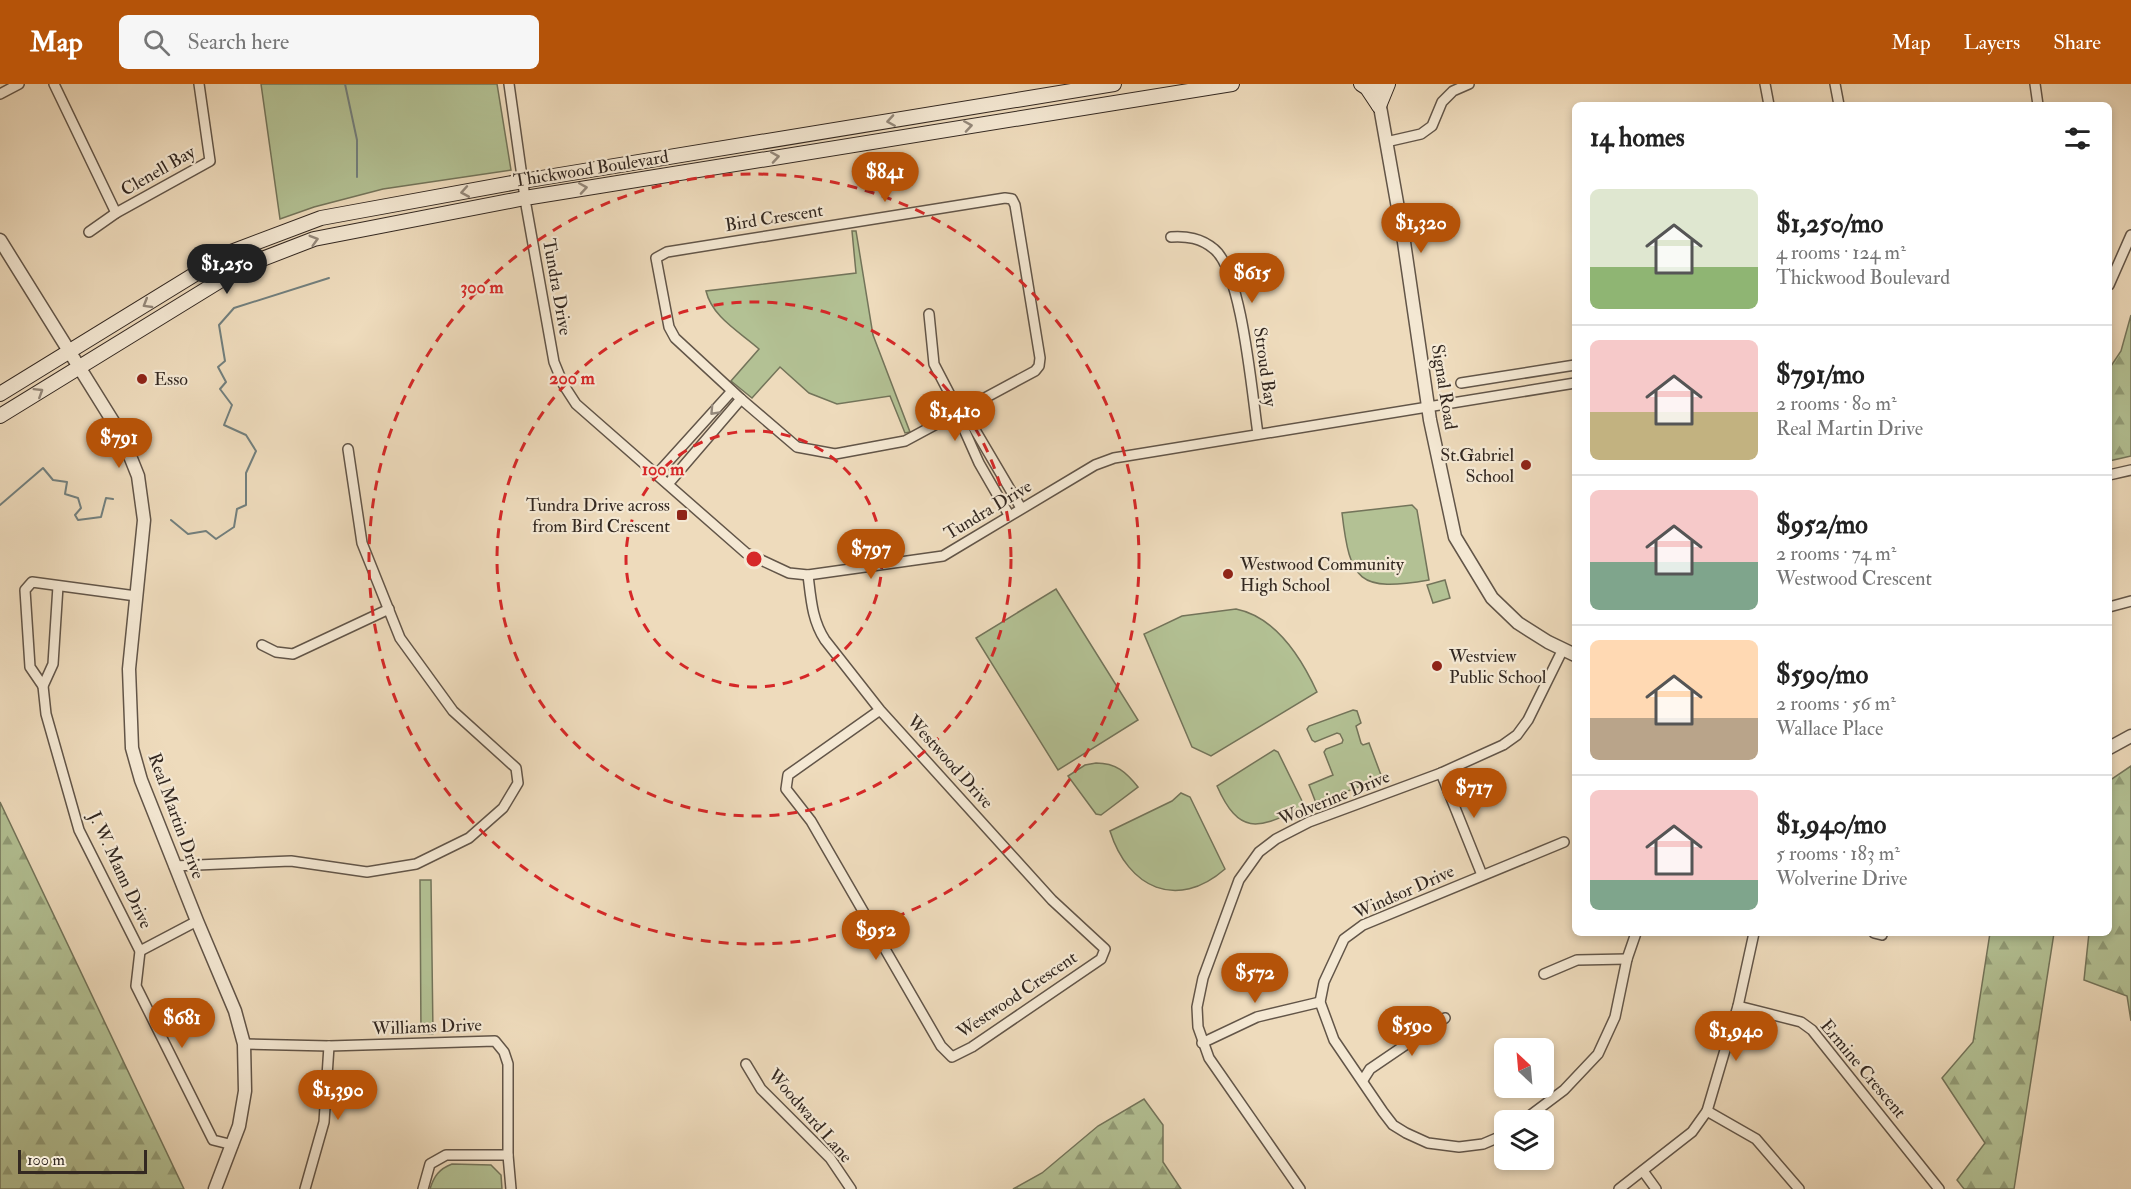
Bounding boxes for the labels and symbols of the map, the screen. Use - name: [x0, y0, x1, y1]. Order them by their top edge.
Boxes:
- one-way arrow: [886, 114, 896, 127]
- one-way arrow: [963, 121, 972, 133]
- street label: Clenell Bay: [117, 140, 200, 201]
- street label: Thickwood Boulevard: [512, 145, 670, 193]
- one-way arrow: [771, 152, 780, 164]
- pin: $841: [849, 152, 921, 203]
- one-way arrow: [578, 183, 587, 195]
- one-way arrow: [461, 185, 471, 198]
- street label: Bird Crescent: [723, 199, 825, 237]
- pin: $1,320: [1372, 203, 1470, 254]
- one-way arrow: [308, 235, 319, 247]
- street label: Tundra Drive: [537, 237, 577, 338]
- pin: $1,250: [178, 244, 276, 295]
- pin: $615: [1216, 253, 1288, 304]
- text: 300 m: [460, 276, 505, 299]
- one-way arrow: [142, 296, 153, 307]
- street label: Stroud Bay: [1248, 326, 1282, 409]
- street label: Signal Road: [1426, 343, 1462, 432]
- text: 200 m: [549, 367, 596, 390]
- place label: Esso: [154, 368, 188, 391]
- marker: Esso: [135, 372, 149, 386]
- one-way arrow: [33, 387, 43, 399]
- pin: $1,410: [906, 391, 1004, 442]
- one-way arrow: [710, 404, 721, 415]
- pin: $791: [83, 418, 155, 469]
- place label: St.Gabriel School: [1440, 444, 1514, 488]
- text: 100 m: [642, 458, 685, 481]
- marker: St.Gabriel School: [1519, 458, 1533, 472]
- street label: Tundra Drive: [940, 475, 1036, 545]
- place label: Tundra Drive across from Bird Crescent: [526, 494, 670, 538]
- marker: Tundra Drive across from Bird Crescent: [675, 508, 689, 522]
- pin: $797: [835, 529, 907, 580]
- centre of rings: [744, 549, 764, 569]
- place label: Westwood Community High School: [1239, 553, 1405, 597]
- marker: Westwood Community High School: [1221, 567, 1235, 581]
- place label: Westview Public School: [1448, 645, 1547, 689]
- marker: Westview Public School: [1430, 659, 1444, 673]
- street label: Westwood Drive: [901, 710, 998, 814]
- street label: Real Martin Drive: [143, 750, 210, 883]
- street label: Wolverine Drive: [1274, 765, 1394, 831]
- pin: $717: [1438, 768, 1510, 819]
- street label: J. W. Mann Drive: [82, 807, 157, 933]
- street label: Windsor Drive: [1349, 859, 1458, 925]
- pin: $952: [840, 910, 912, 961]
- street label: Westwood Crescent: [952, 946, 1082, 1044]
- pin: $572: [1219, 953, 1291, 1004]
- pin: $681: [146, 998, 218, 1049]
- pin: $590: [1376, 1006, 1448, 1057]
- pin: $1,940: [1687, 1011, 1785, 1062]
- street label: Williams Drive: [371, 1014, 483, 1040]
- street label: Ermine Crescent: [1815, 1015, 1911, 1123]
- north arrow: [1494, 1038, 1554, 1098]
- street label: Woodward Lane: [762, 1063, 858, 1168]
- pin: $1,390: [289, 1070, 387, 1121]
- scale bar: [18, 1147, 147, 1174]

